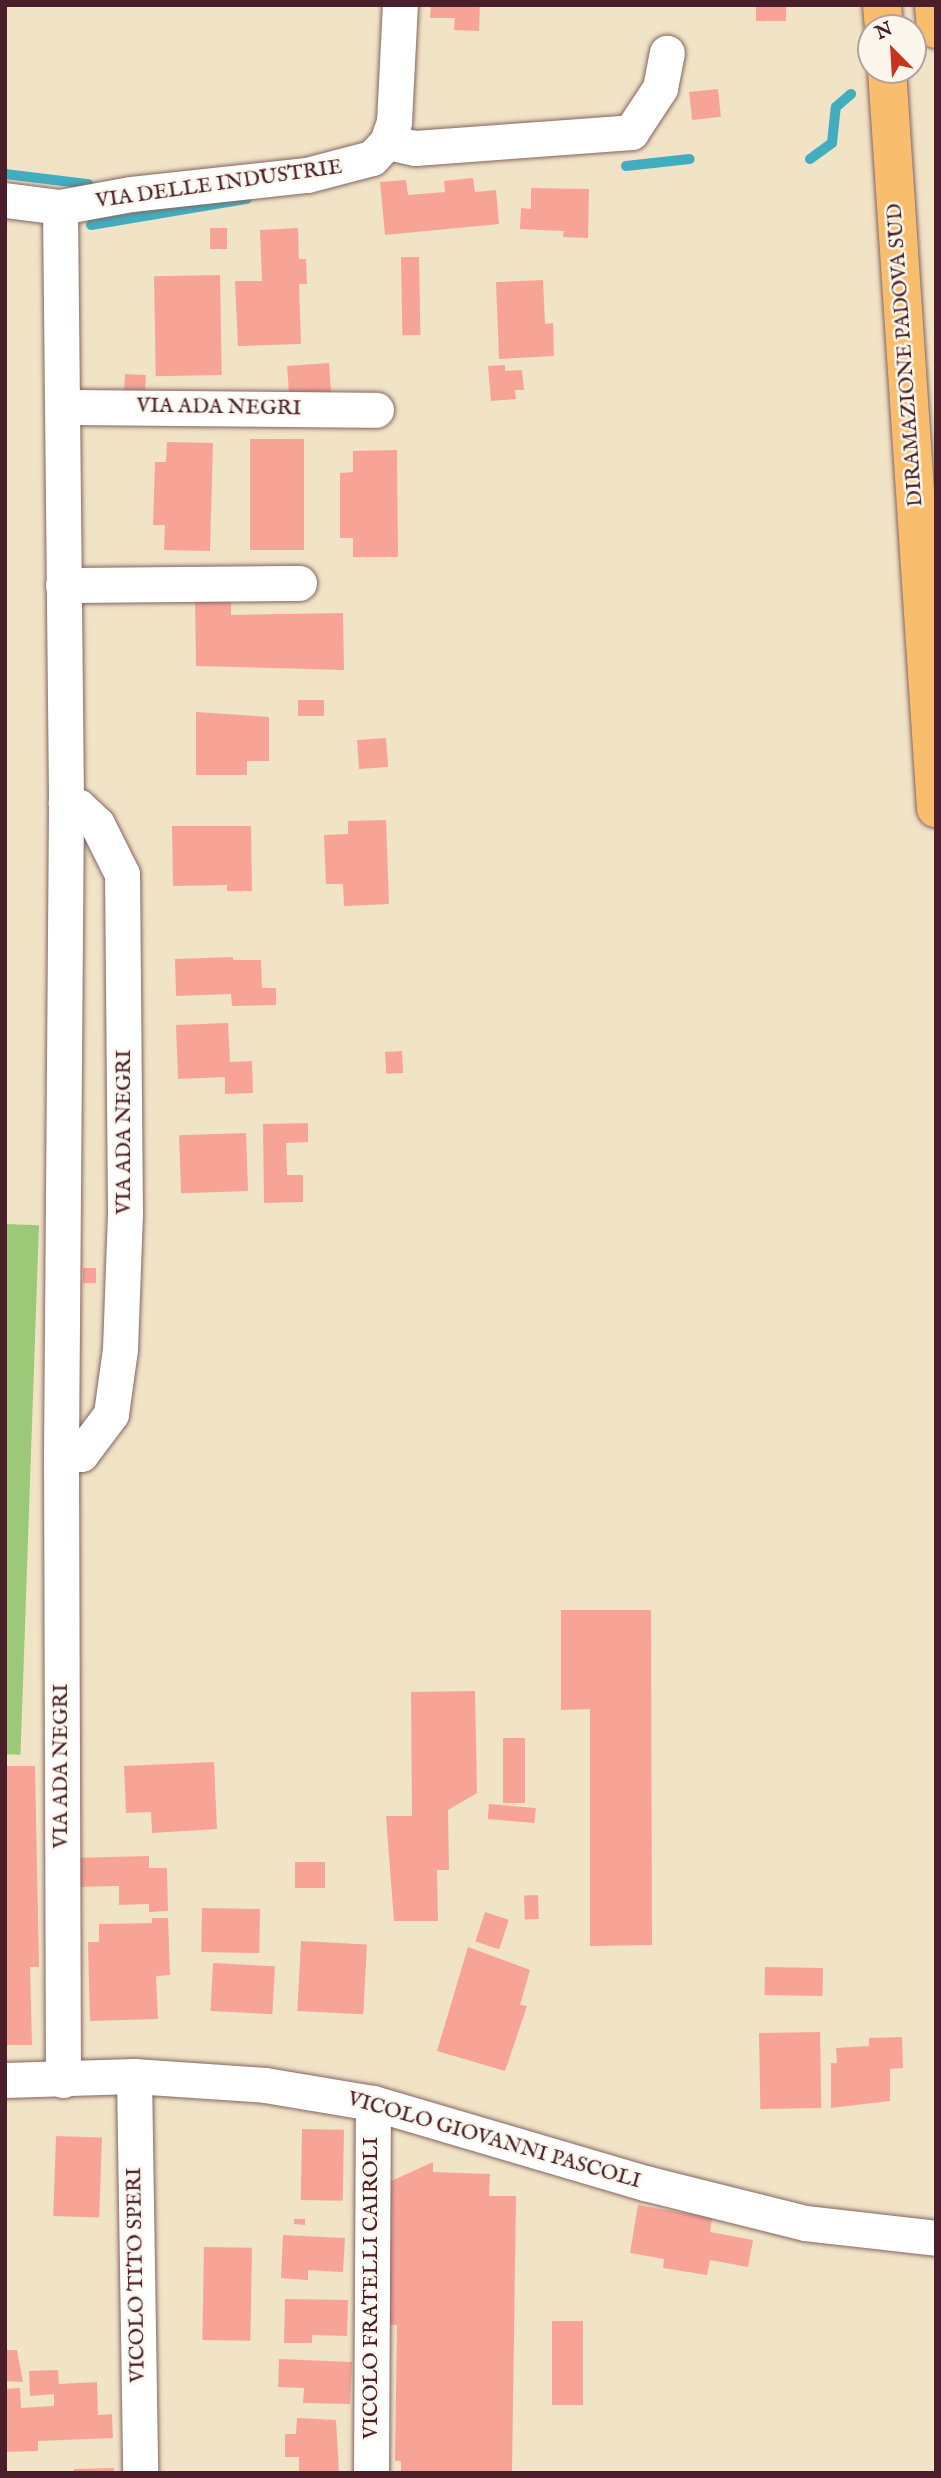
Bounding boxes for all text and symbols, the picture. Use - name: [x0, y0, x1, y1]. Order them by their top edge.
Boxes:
- north arrow: [857, 14, 927, 84]
- text: N: [872, 17, 897, 46]
- street label: VIA DELLE INDUSTRIE: [94, 155, 344, 215]
- street label: DIRAMAZIONE PADOVA SUD: [883, 202, 929, 508]
- street label: VIA ADA NEGRI: [136, 394, 302, 422]
- street label: VIA ADA NEGRI: [112, 1049, 138, 1215]
- street label: VIA ADA NEGRI: [49, 1683, 75, 1849]
- street label: VICOLO GIOVANNI PASCOLI: [344, 2087, 644, 2195]
- street label: VICOLO FRATELLI CAIROLI: [359, 2137, 385, 2439]
- street label: VICOLO TITO SPERI: [123, 2167, 151, 2383]

